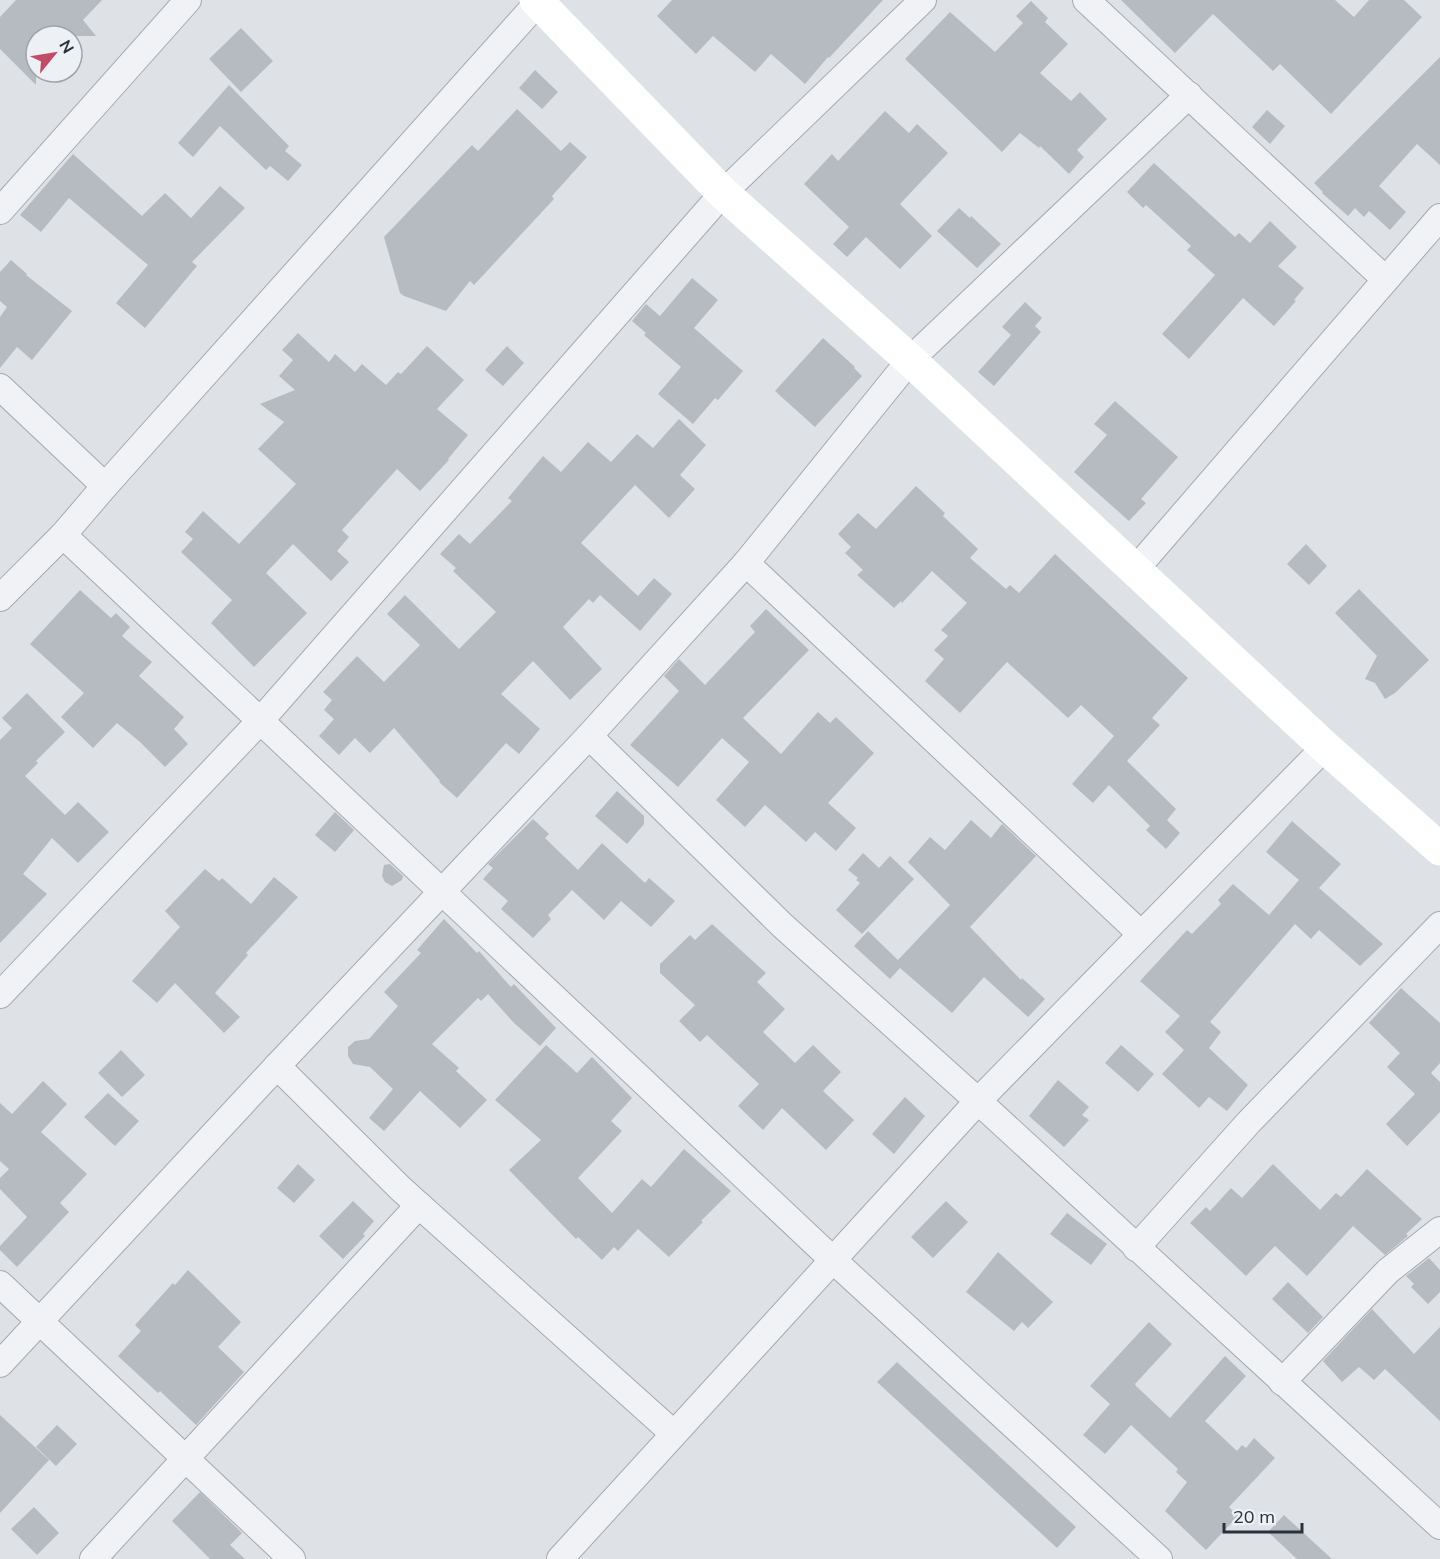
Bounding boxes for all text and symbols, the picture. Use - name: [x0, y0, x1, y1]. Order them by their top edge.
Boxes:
- north arrow: [24, 24, 84, 84]
- text: N: [55, 36, 79, 57]
- scale bar: [1224, 1496, 1302, 1534]
- text: 20 m: [1233, 1505, 1275, 1528]

